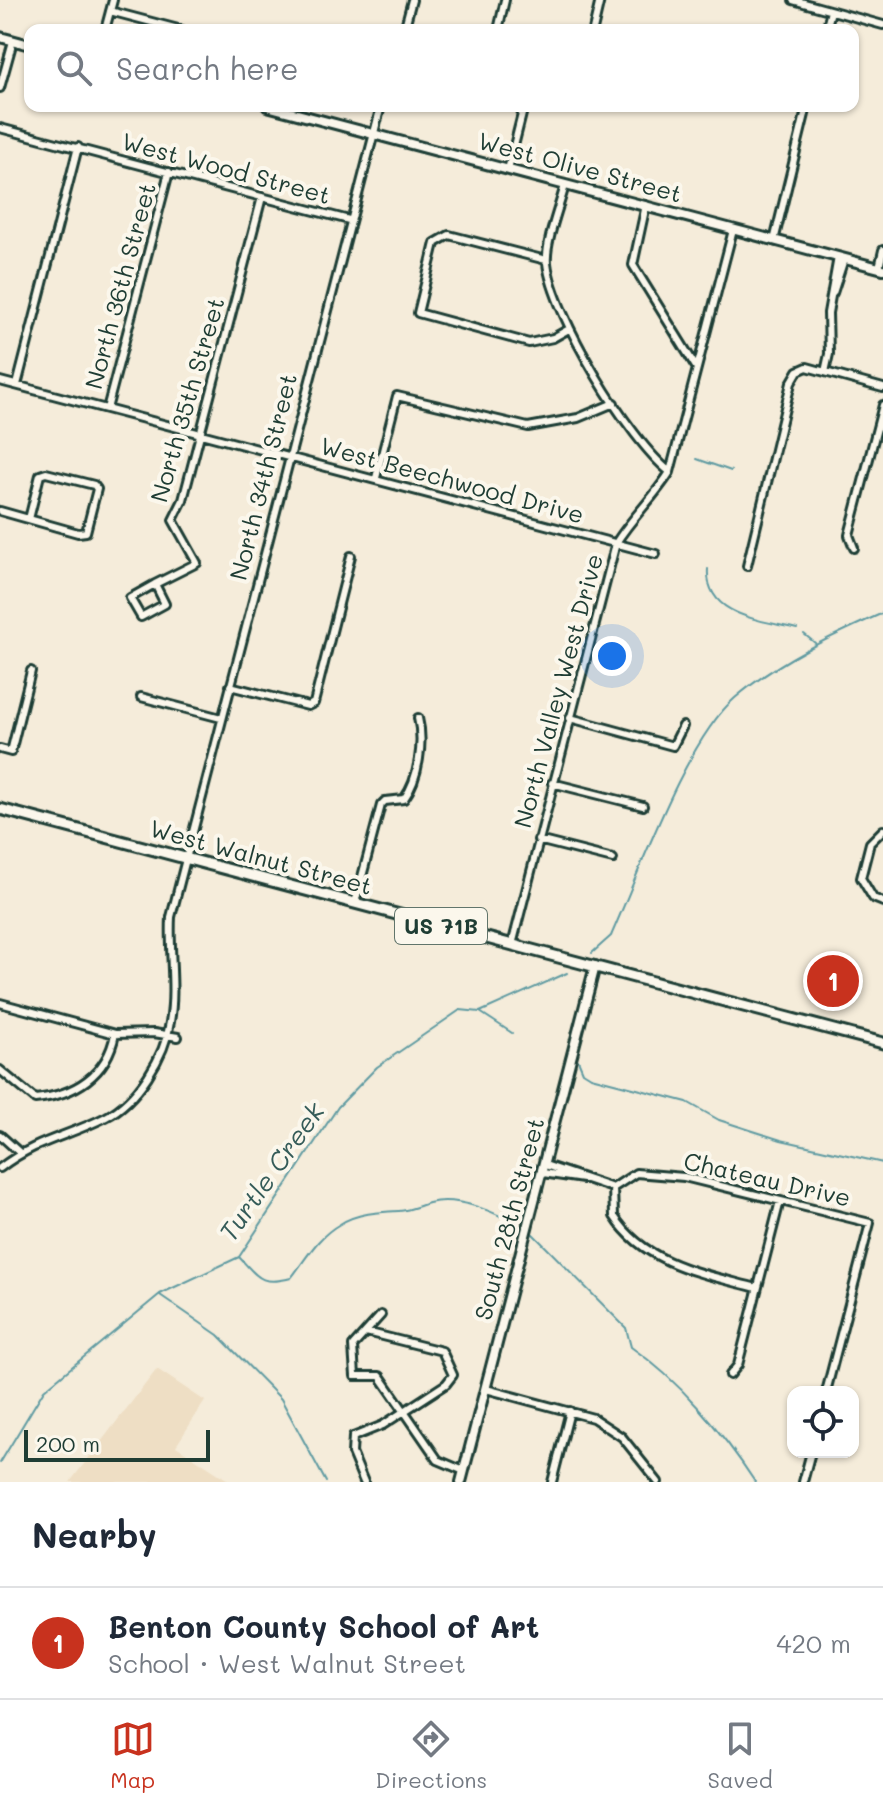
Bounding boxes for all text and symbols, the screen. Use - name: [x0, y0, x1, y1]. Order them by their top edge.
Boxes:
- search box: [24, 24, 859, 112]
- icon: search: [52, 46, 96, 90]
- text: Search here: [116, 48, 299, 88]
- street label: West Olive Street: [475, 124, 686, 209]
- street label: West Wood Street: [119, 125, 334, 210]
- street label: North 36th Street: [77, 179, 162, 392]
- street label: North 35th Street: [142, 293, 231, 506]
- street label: North 34th Street: [222, 370, 303, 583]
- street label: West Beechwood Drive: [317, 429, 588, 530]
- street label: North Valley West Drive: [506, 550, 609, 831]
- your location: [592, 636, 632, 676]
- street label: West Walnut Street: [147, 812, 376, 901]
- road number: US 71B: [395, 908, 487, 944]
- pin: 1: [807, 951, 859, 1011]
- water label: Turtle Creek: [211, 1094, 332, 1247]
- street label: South 28th Street: [467, 1114, 551, 1323]
- street label: Chateau Drive: [681, 1144, 854, 1213]
- map controls: [787, 1386, 859, 1458]
- button: locate: [787, 1386, 859, 1458]
- scale bar: [24, 1426, 210, 1462]
- text: 200 m: [36, 1429, 100, 1458]
- text: Nearby: [32, 1512, 157, 1557]
- text: Benton County School of Art: [108, 1606, 539, 1646]
- text: 1: [52, 1626, 64, 1660]
- text: 420 m: [776, 1626, 851, 1660]
- text: School · West Walnut Street: [108, 1646, 466, 1680]
- tab: Map: [110, 1717, 155, 1794]
- tab: Directions: [375, 1717, 487, 1794]
- tab: Saved: [708, 1717, 773, 1794]

